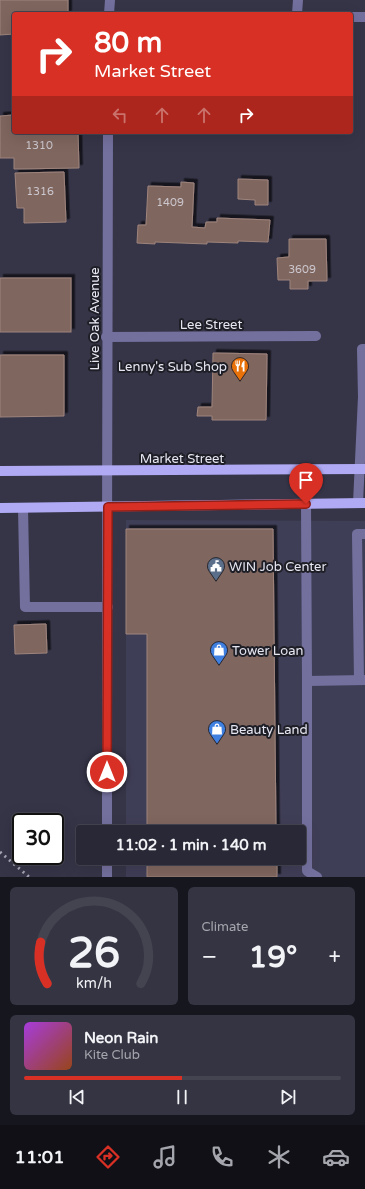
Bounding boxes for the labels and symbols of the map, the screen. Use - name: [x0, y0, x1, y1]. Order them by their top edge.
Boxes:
- house number: 1310: [25, 139, 53, 152]
- house number: 1316: [26, 185, 54, 198]
- house number: 1409: [156, 196, 184, 209]
- house number: 3609: [288, 263, 316, 276]
- street label: Live Oak Avenue: [87, 268, 103, 371]
- street label: Lee Street: [180, 317, 242, 333]
- restaurant icon: Lenny's Sub Shop: [230, 356, 250, 381]
- place label: Lenny's Sub Shop: [118, 359, 227, 375]
- street label: Market Street: [140, 451, 224, 467]
- pin: [289, 463, 323, 504]
- public building icon: WIN Job Center: [206, 556, 226, 581]
- place label: WIN Job Center: [229, 559, 326, 575]
- shop icon: Tower Loan: [209, 640, 229, 665]
- place label: Tower Loan: [232, 643, 303, 659]
- shop icon: Beauty Land: [207, 719, 227, 744]
- place label: Beauty Land: [230, 722, 308, 738]
- position arrow: [86, 751, 128, 793]
- speed limit sign: 30: [12, 813, 64, 865]

